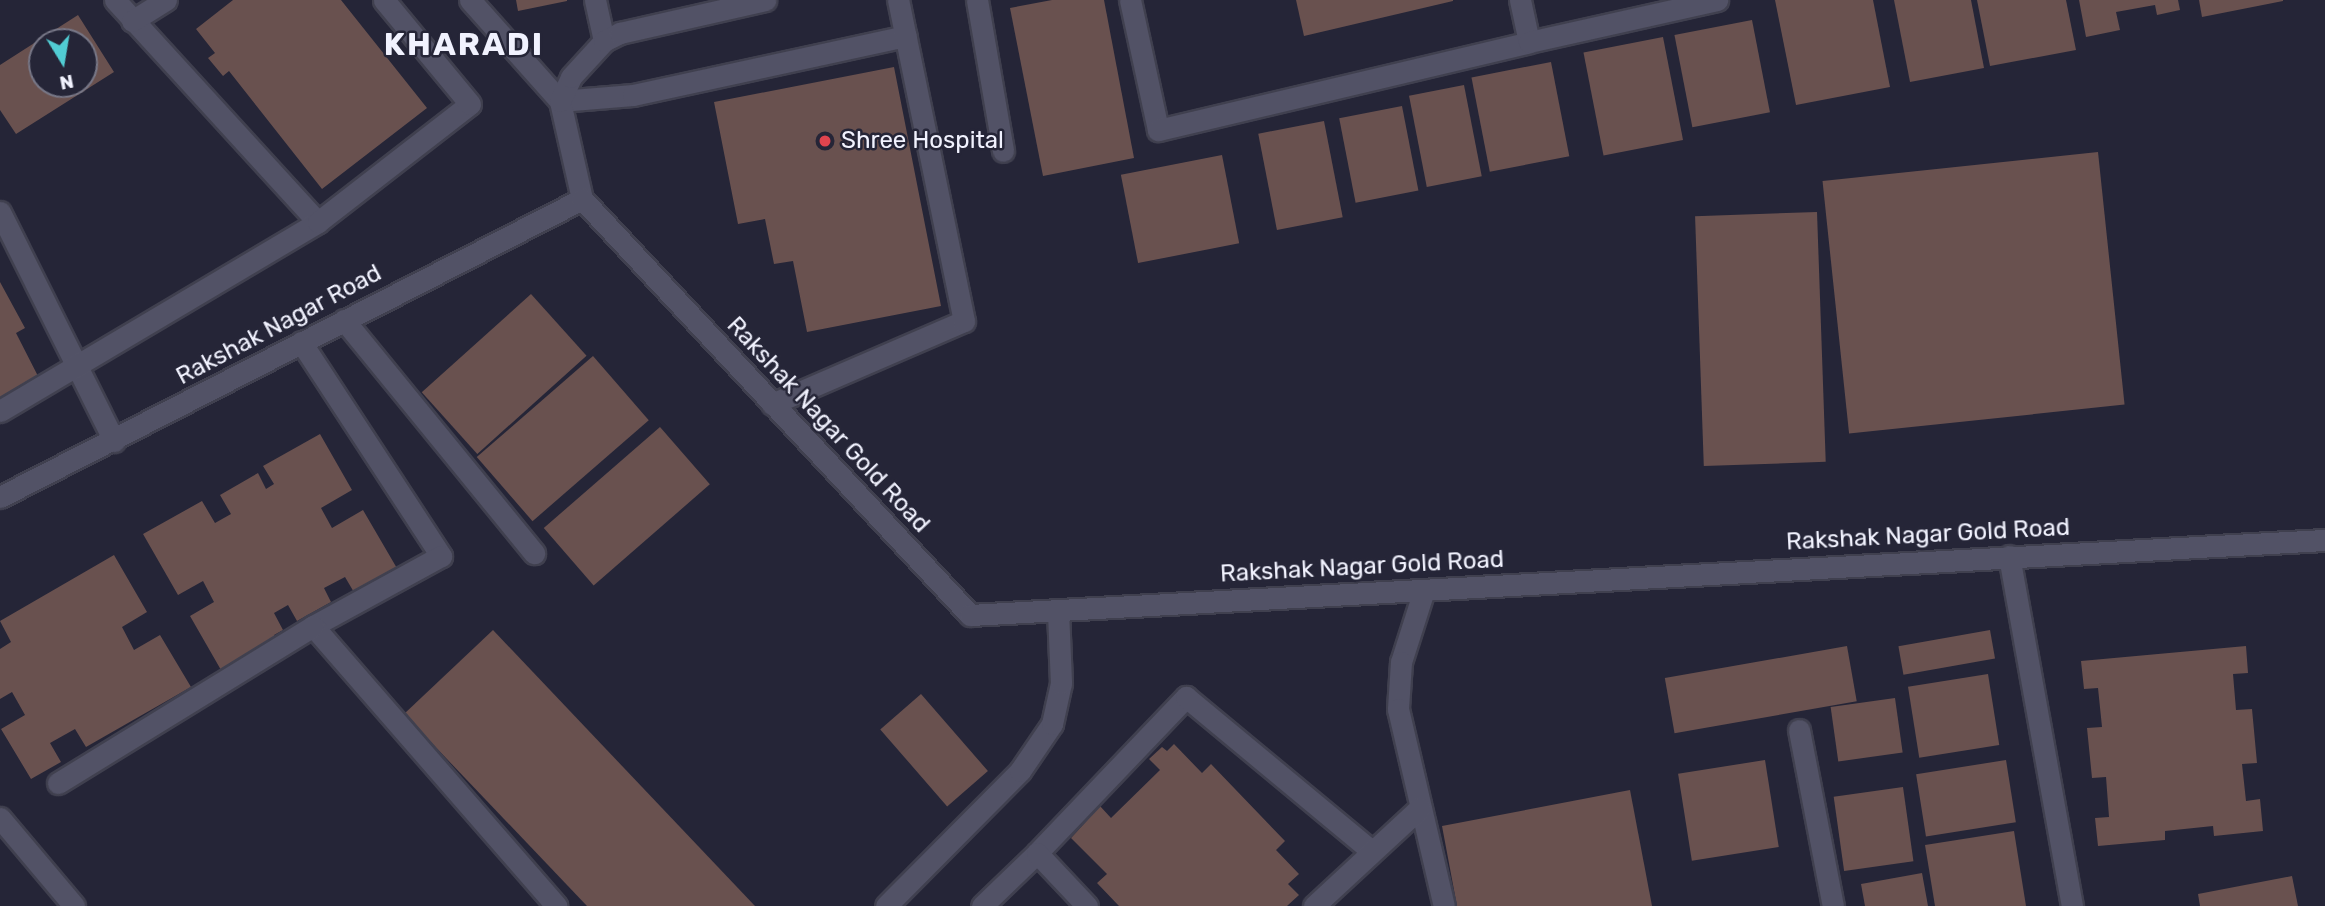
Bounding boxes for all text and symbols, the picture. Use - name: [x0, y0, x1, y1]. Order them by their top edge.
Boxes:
- district label: KHARADI: [385, 25, 543, 63]
- north arrow: [28, 28, 98, 98]
- text: N: [58, 70, 76, 95]
- place label: Shree Hospital: [841, 127, 1004, 155]
- marker: Shree Hospital: [815, 131, 835, 151]
- street label: Rakshak Nagar Road: [171, 259, 387, 391]
- street label: Rakshak Nagar Gold Road: [720, 311, 936, 539]
- street label: Rakshak Nagar Gold Road: [1785, 513, 2071, 557]
- street label: Rakshak Nagar Gold Road: [1219, 545, 1505, 589]

